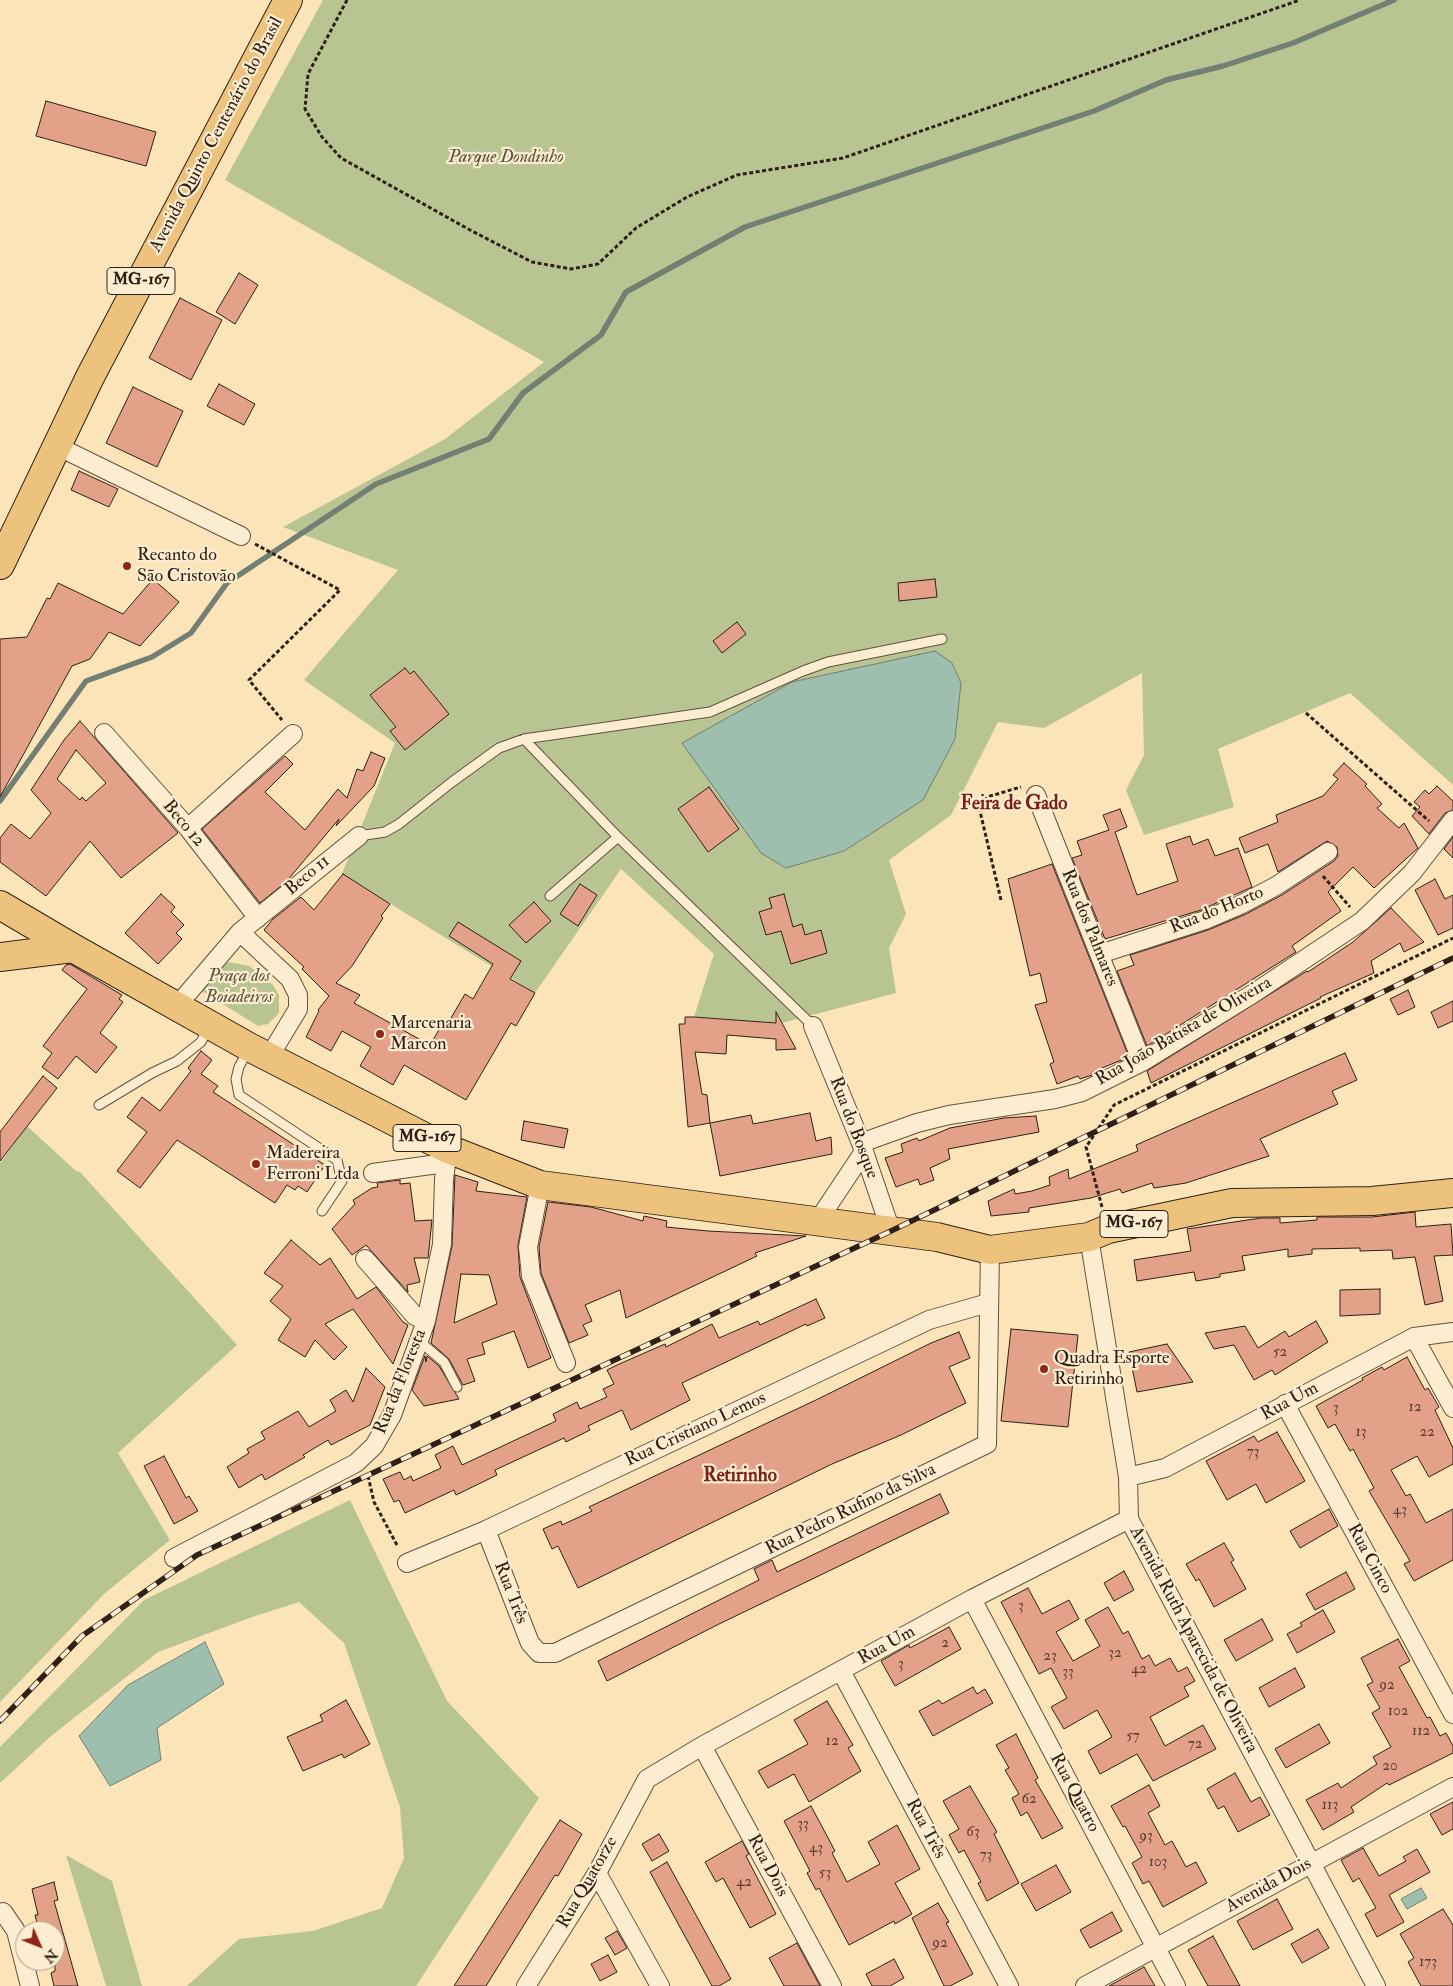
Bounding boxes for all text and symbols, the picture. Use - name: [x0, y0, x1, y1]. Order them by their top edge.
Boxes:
- street label: Avenida Quinto Centenário do Brasil: [146, 14, 288, 256]
- park label: Parque Dondinho: [448, 147, 564, 169]
- road number: MG-167: [107, 268, 175, 294]
- place label: Recanto do São Cristovão: [137, 545, 236, 588]
- marker: Recanto do São Cristovão: [121, 560, 133, 572]
- district label: Feira de Gado: [961, 794, 1067, 816]
- street label: Beco 12: [157, 796, 209, 852]
- street label: Beco 11: [281, 851, 335, 901]
- street label: Rua dos Palmares: [1056, 866, 1122, 990]
- street label: Rua do Horto: [1167, 882, 1267, 940]
- park label: Praça dos Boiadeiros: [205, 966, 273, 1009]
- street label: Rua João Batista de Oliveira: [1092, 973, 1276, 1091]
- place label: Marcenaria Marcon: [390, 1013, 472, 1056]
- marker: Marcenaria Marcon: [374, 1028, 386, 1040]
- street label: Rua do Bosque: [824, 1074, 882, 1182]
- road number: MG-167: [393, 1124, 461, 1152]
- place label: Madereira Ferroni Ltda: [266, 1143, 359, 1186]
- marker: Madereira Ferroni Ltda: [250, 1158, 262, 1170]
- road number: MG-167: [1100, 1210, 1168, 1238]
- street label: Rua da Floresta: [370, 1326, 432, 1438]
- house number: 52: [1273, 1344, 1287, 1362]
- place label: Quadra Esporte Retirinho: [1054, 1348, 1170, 1390]
- marker: Quadra Esporte Retirinho: [1038, 1363, 1050, 1375]
- street label: Rua Um: [1258, 1378, 1322, 1426]
- street label: Rua Cristiano Lemos: [622, 1388, 770, 1472]
- house number: 12: [1409, 1399, 1421, 1417]
- house number: 3: [1333, 1400, 1339, 1418]
- house number: 13: [1355, 1424, 1367, 1442]
- house number: 22: [1419, 1424, 1435, 1442]
- house number: 73: [1247, 1444, 1259, 1462]
- street label: Rua Pedro Rufino da Silva: [762, 1459, 940, 1561]
- district label: Retirinho: [703, 1466, 777, 1488]
- house number: 43: [1393, 1502, 1407, 1520]
- street label: Rua Cinco: [1342, 1520, 1396, 1598]
- street label: Avenida Ruth Aparecida de Oliveira: [1124, 1523, 1262, 1757]
- street label: Rua Três: [488, 1559, 532, 1627]
- house number: 3: [1018, 1598, 1024, 1616]
- street label: Rua Um: [855, 1622, 919, 1670]
- house number: 2: [941, 1635, 949, 1653]
- house number: 32: [1108, 1645, 1122, 1663]
- house number: 23: [1043, 1648, 1057, 1666]
- house number: 3: [898, 1656, 904, 1674]
- house number: 42: [1131, 1661, 1147, 1679]
- house number: 33: [1062, 1664, 1074, 1682]
- house number: 92: [1379, 1677, 1395, 1695]
- house number: 102: [1388, 1703, 1408, 1721]
- house number: 112: [1412, 1723, 1430, 1741]
- house number: 57: [1126, 1728, 1140, 1746]
- house number: 12: [826, 1733, 838, 1751]
- house number: 72: [1188, 1736, 1202, 1754]
- street label: Rua Quatro: [1044, 1750, 1104, 1836]
- house number: 20: [1382, 1758, 1398, 1776]
- house number: 62: [1021, 1791, 1037, 1809]
- street label: Rua Três: [900, 1795, 950, 1863]
- house number: 113: [1322, 1797, 1338, 1815]
- house number: 33: [797, 1816, 809, 1834]
- house number: 63: [966, 1824, 980, 1842]
- house number: 93: [1139, 1828, 1153, 1846]
- street label: Rua Dois: [742, 1831, 792, 1901]
- street label: Rua Quatorze: [553, 1833, 623, 1933]
- house number: 43: [809, 1840, 823, 1858]
- house number: 73: [980, 1847, 992, 1865]
- house number: 103: [1149, 1854, 1167, 1872]
- street label: Avenida Dois: [1222, 1854, 1316, 1918]
- house number: 53: [819, 1865, 831, 1883]
- house number: 42: [736, 1874, 752, 1892]
- north arrow: [15, 1921, 65, 1971]
- house number: 92: [932, 1935, 948, 1953]
- text: N: [40, 1946, 61, 1966]
- house number: 173: [1419, 1954, 1437, 1972]

